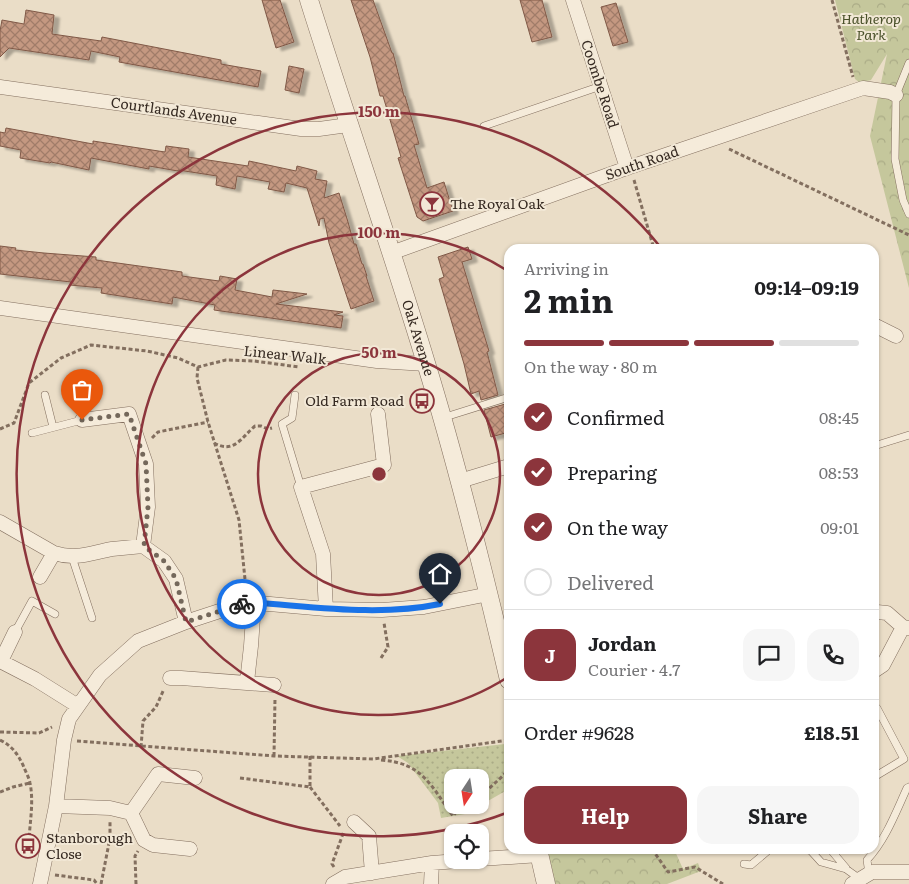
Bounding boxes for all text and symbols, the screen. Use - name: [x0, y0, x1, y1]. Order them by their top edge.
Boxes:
- park label: Hatherop Park: [841, 8, 901, 44]
- street label: Coombe Road: [577, 37, 625, 131]
- street label: Courtlands Avenue: [110, 91, 239, 129]
- text: 150 m: [358, 99, 400, 122]
- street label: South Road: [602, 140, 682, 184]
- bar icon: The Royal Oak: [419, 191, 445, 217]
- place label: The Royal Oak: [450, 193, 545, 213]
- text: 100 m: [358, 220, 400, 243]
- text: Arriving in: [524, 256, 609, 280]
- text: 09:14–09:19: [754, 273, 859, 301]
- text: 2 min: [524, 275, 613, 323]
- street label: Oak Avenue: [398, 297, 440, 378]
- street label: Linear Walk: [243, 340, 328, 368]
- text: 50 m: [361, 340, 397, 363]
- text: On the way · 80 m: [524, 354, 658, 378]
- pin: [61, 369, 103, 420]
- icon: bag: [68, 376, 96, 404]
- bus stop icon: Old Farm Road: [409, 388, 435, 414]
- place label: Old Farm Road: [305, 390, 404, 410]
- icon: check: [524, 403, 552, 431]
- text: Confirmed: [567, 403, 665, 431]
- text: 08:45: [819, 405, 859, 429]
- icon: check: [524, 458, 552, 486]
- text: Preparing: [567, 458, 657, 486]
- text: 08:53: [819, 460, 859, 484]
- centre of rings: [370, 465, 388, 483]
- icon: check: [524, 513, 552, 541]
- text: On the way: [567, 513, 668, 541]
- text: 09:01: [820, 515, 859, 539]
- pin: [419, 553, 461, 604]
- icon: home: [426, 560, 454, 588]
- text: Delivered: [567, 568, 654, 596]
- courier: [217, 579, 267, 629]
- icon: bike: [228, 590, 256, 618]
- text: Jordan: [588, 629, 657, 657]
- button: chat: [743, 629, 795, 681]
- button: phone: [807, 629, 859, 681]
- text: J: [545, 641, 555, 669]
- text: Courier · 4.7: [588, 657, 680, 681]
- text: Order #9628: [524, 718, 634, 746]
- text: £18.51: [804, 718, 859, 746]
- north arrow: [444, 769, 489, 814]
- map controls: [444, 769, 489, 869]
- button: Help: [524, 786, 687, 844]
- button: Share: [697, 786, 859, 844]
- button: locate: [444, 824, 489, 869]
- place label: Stanborough Close: [46, 827, 133, 863]
- bus stop icon: Stanborough Close: [15, 833, 41, 859]

